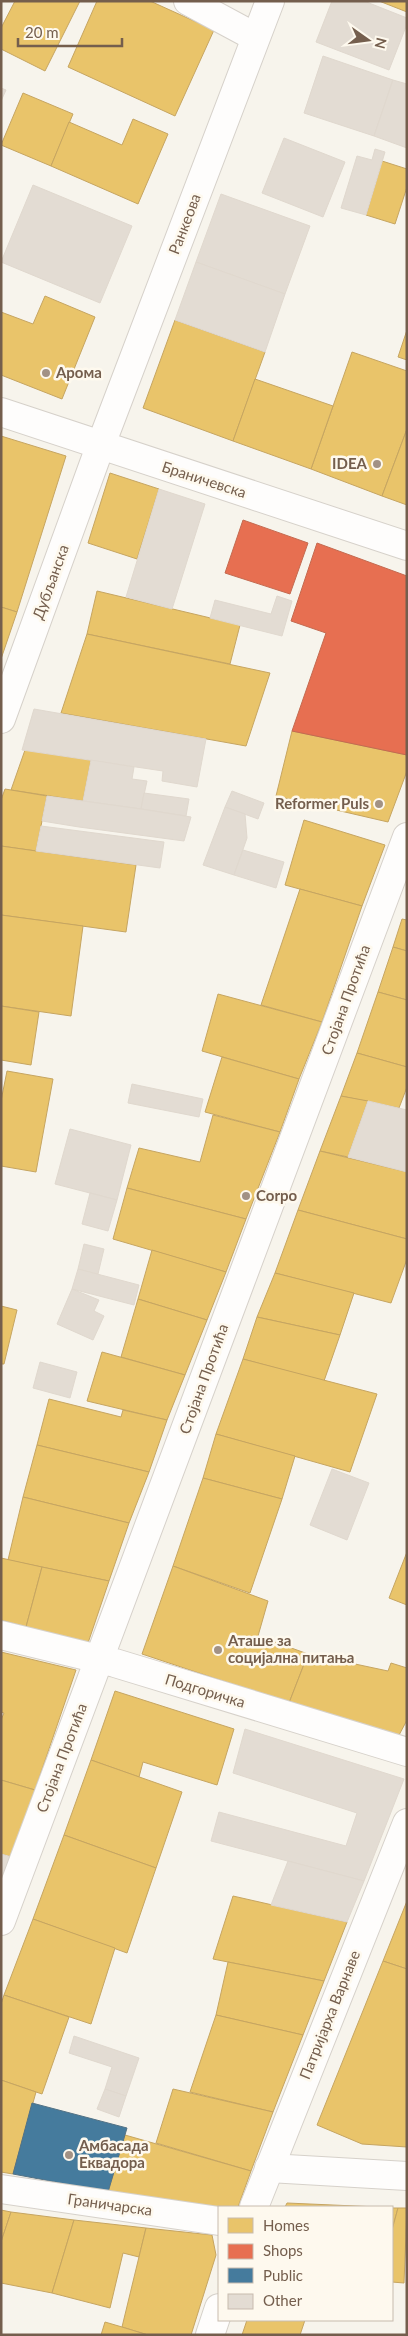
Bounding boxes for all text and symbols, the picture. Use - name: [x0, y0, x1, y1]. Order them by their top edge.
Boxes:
- scale bar: [18, 15, 121, 47]
- north arrow: [343, 15, 393, 65]
- text: 20 m: [25, 23, 59, 41]
- text: N: [372, 36, 391, 51]
- street label: Ранкеова: [164, 191, 204, 256]
- place label: Арома: [55, 363, 102, 381]
- marker: Арома: [40, 367, 52, 379]
- place label: IDEA: [332, 454, 368, 472]
- street label: Браничевска: [160, 457, 249, 501]
- marker: IDEA: [371, 458, 383, 470]
- street label: Дубљанска: [28, 542, 72, 621]
- place label: Reformer Puls: [275, 794, 369, 812]
- marker: Reformer Puls: [373, 798, 385, 810]
- street label: Стојана Протића: [317, 942, 373, 1057]
- place label: Corpo: [256, 1186, 297, 1204]
- marker: Corpo: [240, 1190, 252, 1202]
- street label: Стојана Протића: [175, 1321, 231, 1436]
- place label: Аташе за социјална питања: [227, 1631, 354, 1666]
- marker: Аташе за социјална питања: [212, 1644, 224, 1656]
- street label: Подгоричка: [163, 1669, 247, 1711]
- street label: Стојана Протића: [32, 1700, 90, 1815]
- street label: Патријарха Варнаве: [295, 1948, 363, 2082]
- place label: Амбасада Еквадора: [78, 2136, 149, 2171]
- marker: Амбасада Еквадора: [63, 2149, 75, 2161]
- street label: Граничарска: [67, 2189, 154, 2219]
- legend: [218, 2206, 393, 2321]
- text: Homes: [263, 2216, 309, 2234]
- text: Shops: [263, 2241, 303, 2259]
- text: Public: [263, 2266, 303, 2284]
- text: Other: [263, 2291, 303, 2309]

